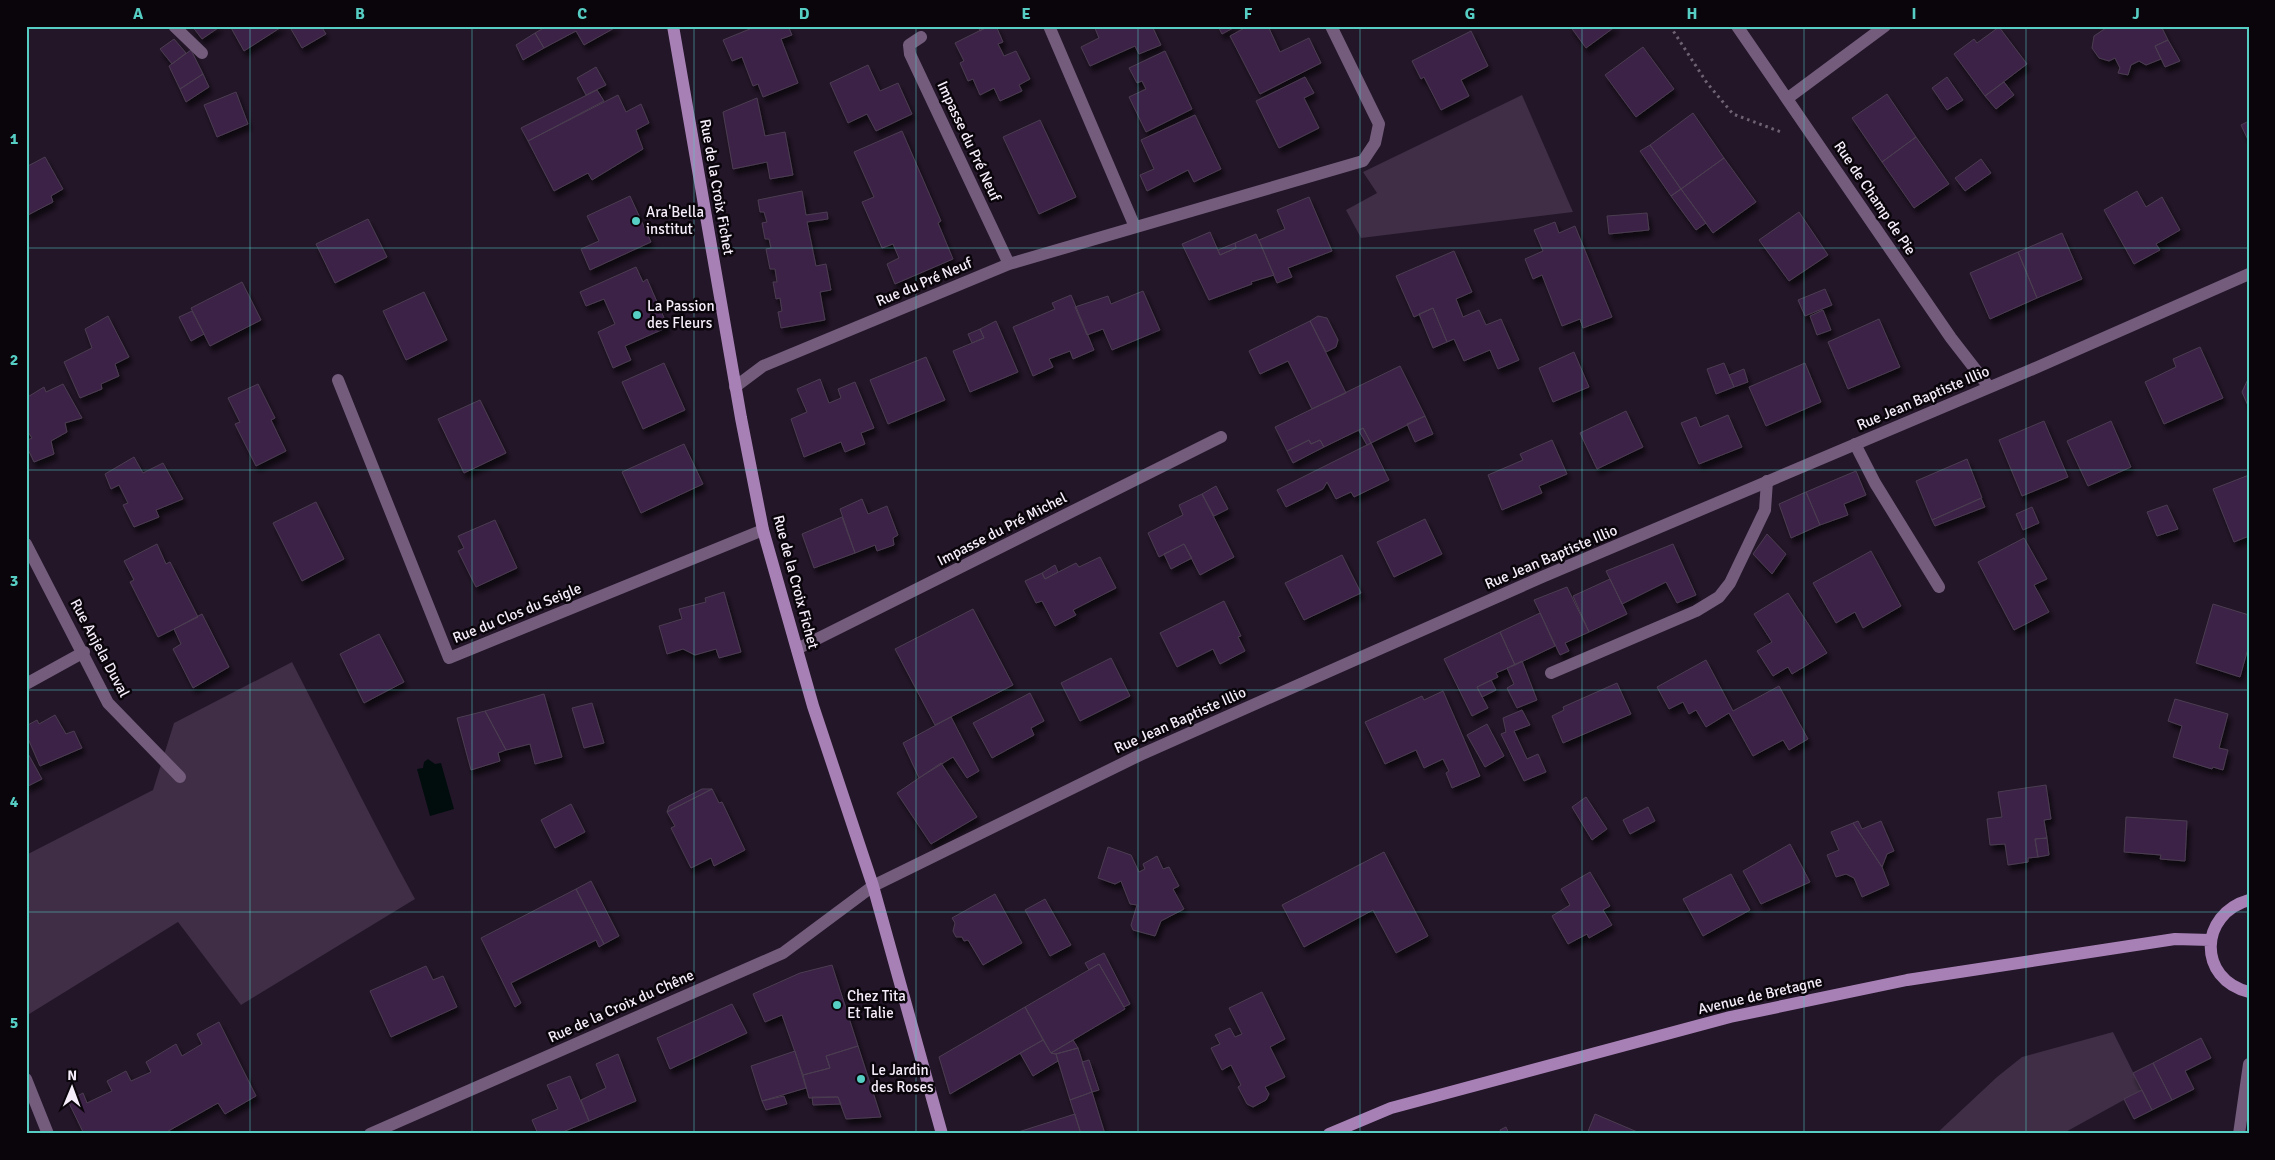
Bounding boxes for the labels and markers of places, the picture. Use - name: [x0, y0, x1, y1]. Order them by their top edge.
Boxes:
- place label: Ara'Bella institut: [646, 203, 704, 238]
- marker: Ara'Bella institut: [630, 215, 642, 227]
- place label: La Passion des Fleurs: [647, 297, 715, 332]
- marker: La Passion des Fleurs: [631, 309, 643, 321]
- place label: Chez Tita Et Talie: [847, 987, 906, 1022]
- marker: Chez Tita Et Talie: [831, 999, 843, 1011]
- place label: Le Jardin des Roses: [871, 1061, 934, 1096]
- marker: Le Jardin des Roses: [855, 1073, 867, 1085]

